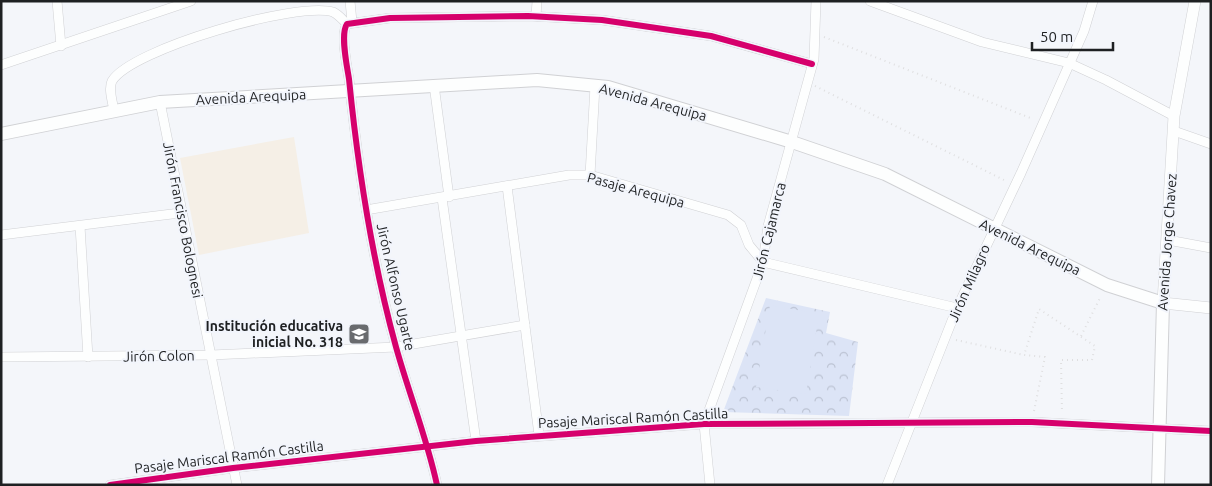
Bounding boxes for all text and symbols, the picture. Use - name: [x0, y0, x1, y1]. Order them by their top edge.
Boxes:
- scale bar: [1032, 20, 1113, 52]
- text: 50 m: [1040, 28, 1073, 45]
- street label: Avenida Arequipa: [598, 80, 708, 124]
- street label: Avenida Arequipa: [195, 86, 307, 108]
- street label: Jirón Francisco Bolognesi: [160, 141, 206, 299]
- street label: Pasaje Arequipa: [586, 169, 686, 211]
- street label: Avenida Jorge Chavez: [1154, 173, 1180, 311]
- street label: Jirón Cajamarca: [749, 181, 789, 281]
- street label: Avenida Arequipa: [977, 216, 1083, 278]
- street label: Jirón Alfonso Ugarte: [374, 222, 418, 352]
- street label: Jirón Milagro: [945, 242, 993, 324]
- place label: Institución educativa inicial No. 318: [206, 318, 343, 350]
- school or university icon: Institución educativa inicial No. 318: [347, 322, 371, 346]
- street label: Jirón Colon: [123, 347, 195, 365]
- street label: Pasaje Mariscal Ramón Castilla: [537, 405, 729, 431]
- street label: Pasaje Mariscal Ramón Castilla: [134, 437, 324, 477]

